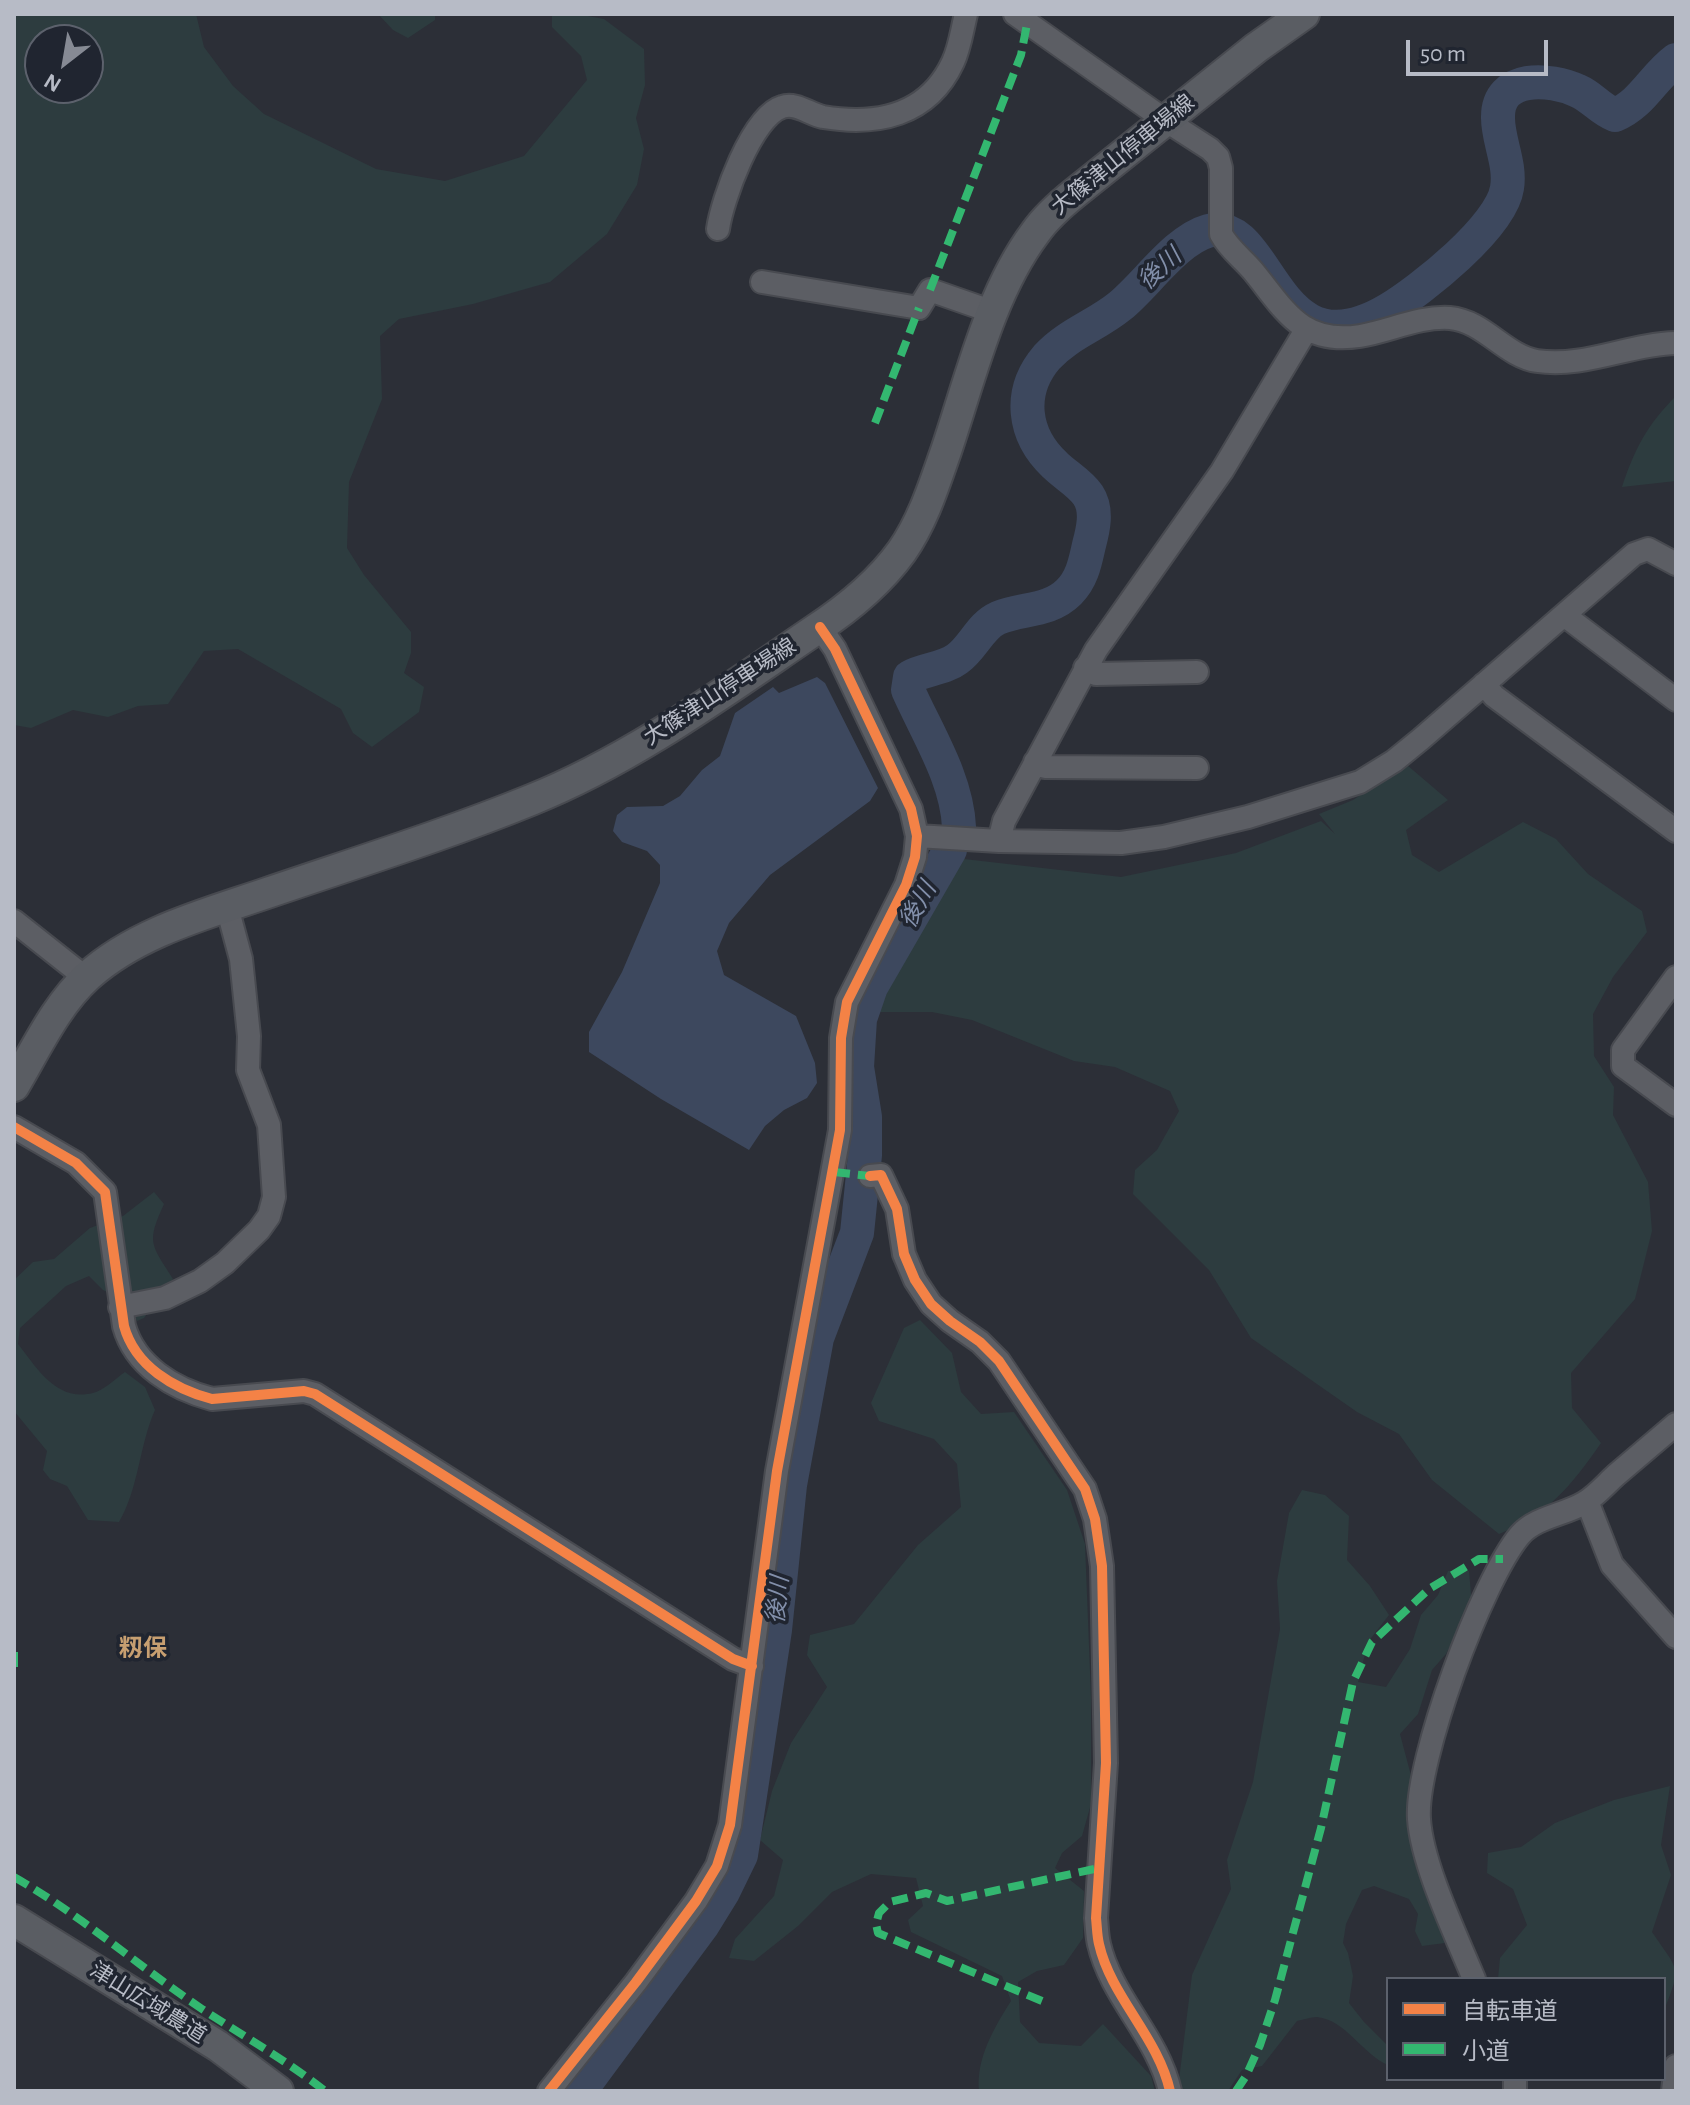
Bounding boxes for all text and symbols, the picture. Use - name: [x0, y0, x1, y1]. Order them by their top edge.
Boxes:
- north arrow: [24, 24, 104, 104]
- scale bar: [1410, 24, 1552, 74]
- text: 50 m: [1420, 42, 1466, 66]
- text: N: [40, 69, 65, 96]
- street label: 大篠津山停車場線: [1046, 89, 1200, 221]
- water label: 後川: [1133, 242, 1187, 296]
- street label: 大篠津山停車場線: [639, 633, 801, 751]
- water label: 後川: [894, 877, 942, 933]
- water label: 後川: [761, 1575, 795, 1625]
- district label: 籾保: [119, 1635, 167, 1663]
- street label: 津山広域農道: [85, 1957, 211, 2049]
- legend: [1386, 1977, 1666, 2081]
- text: 自転車道: [1462, 2000, 1558, 2024]
- text: 小道: [1462, 2040, 1510, 2064]

